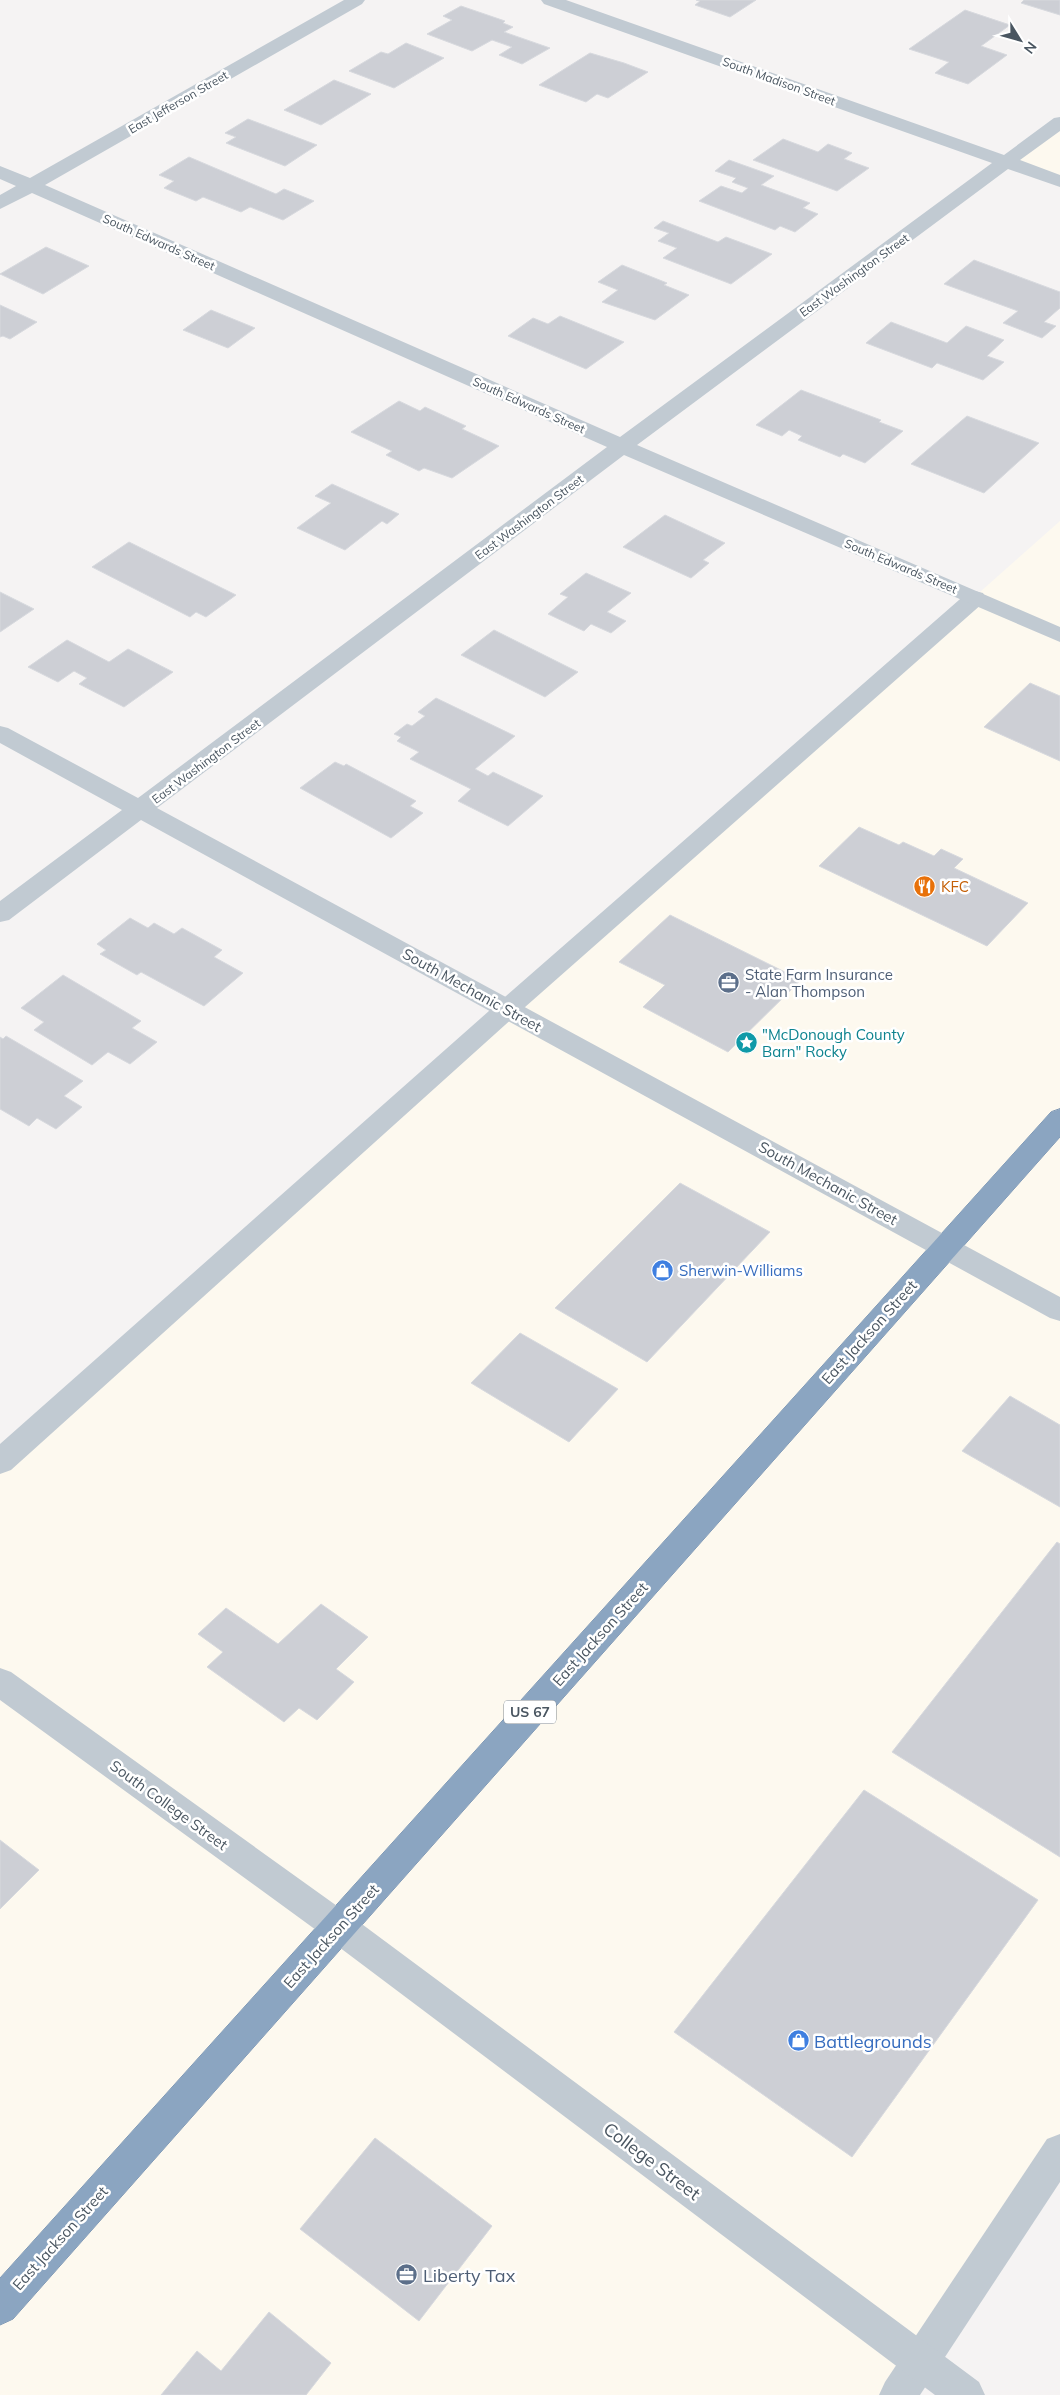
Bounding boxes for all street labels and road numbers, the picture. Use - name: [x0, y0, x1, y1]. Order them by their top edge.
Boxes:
- street label: South Madison Street: [720, 54, 838, 108]
- street label: East Jefferson Street: [125, 67, 231, 137]
- street label: South Edwards Street: [101, 211, 217, 273]
- street label: East Washington Street: [796, 230, 912, 320]
- street label: South Edwards Street: [471, 374, 587, 436]
- street label: East Washington Street: [472, 471, 586, 563]
- street label: South Edwards Street: [842, 535, 960, 597]
- street label: East Washington Street: [149, 715, 263, 807]
- street label: South Mechanic Street: [399, 944, 545, 1036]
- street label: South Mechanic Street: [755, 1137, 901, 1229]
- street label: East Jackson Street: [817, 1276, 921, 1388]
- street label: East Jackson Street: [548, 1578, 652, 1690]
- road number: US 67: [504, 1700, 556, 1724]
- street label: South College Street: [106, 1756, 232, 1854]
- street label: East Jackson Street: [279, 1880, 383, 1992]
- street label: College Street: [599, 2117, 705, 2205]
- street label: East Jackson Street: [8, 2182, 112, 2294]

